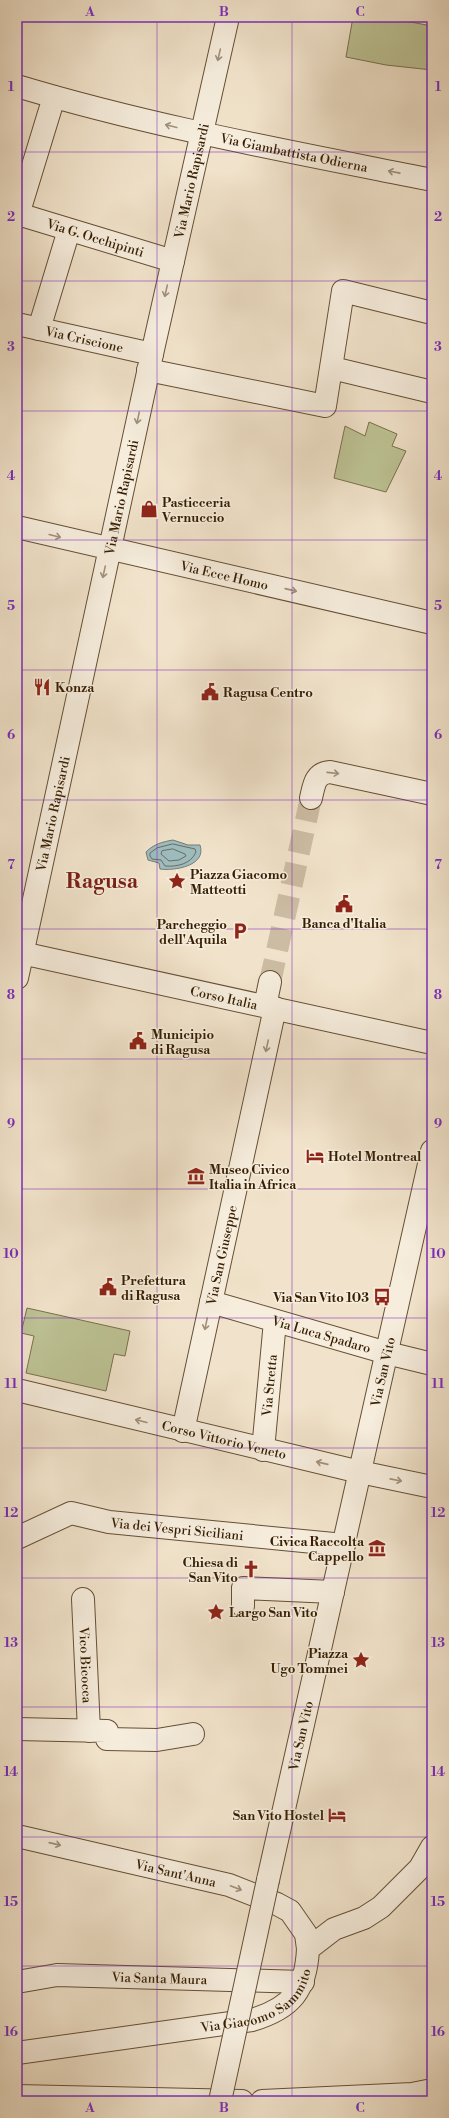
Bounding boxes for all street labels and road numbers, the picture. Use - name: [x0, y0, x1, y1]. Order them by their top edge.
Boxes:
- street label: Via Mario Rapisardi: [171, 122, 213, 241]
- street label: Via Giambattista Odierna: [218, 130, 369, 176]
- street label: Via G. Occhipinti: [44, 216, 146, 261]
- street label: Via Criscione: [43, 323, 125, 356]
- street label: Via Mario Rapisardi: [102, 438, 142, 557]
- street label: Via Ecce Homo: [178, 558, 270, 594]
- street label: Via Mario Rapisardi: [33, 755, 74, 874]
- street label: Corso Italia: [189, 983, 260, 1014]
- street label: Via San Giuseppe: [203, 1203, 241, 1308]
- street label: Via Luca Spadaro: [269, 1313, 373, 1357]
- street label: Via San Vito: [368, 1335, 399, 1409]
- street label: Via Stretta: [259, 1353, 281, 1418]
- street label: Corso Vittorio Veneto: [160, 1418, 288, 1463]
- street label: Via dei Vespri Siciliani: [109, 1515, 244, 1544]
- street label: Vico Bicocca: [75, 1625, 95, 1704]
- street label: Via San Vito: [286, 1699, 317, 1773]
- street label: Via Sant'Anna: [133, 1856, 218, 1891]
- street label: Via Giacomo Sammito: [199, 1967, 315, 2036]
- street label: Via Santa Maura: [110, 1970, 208, 1988]

